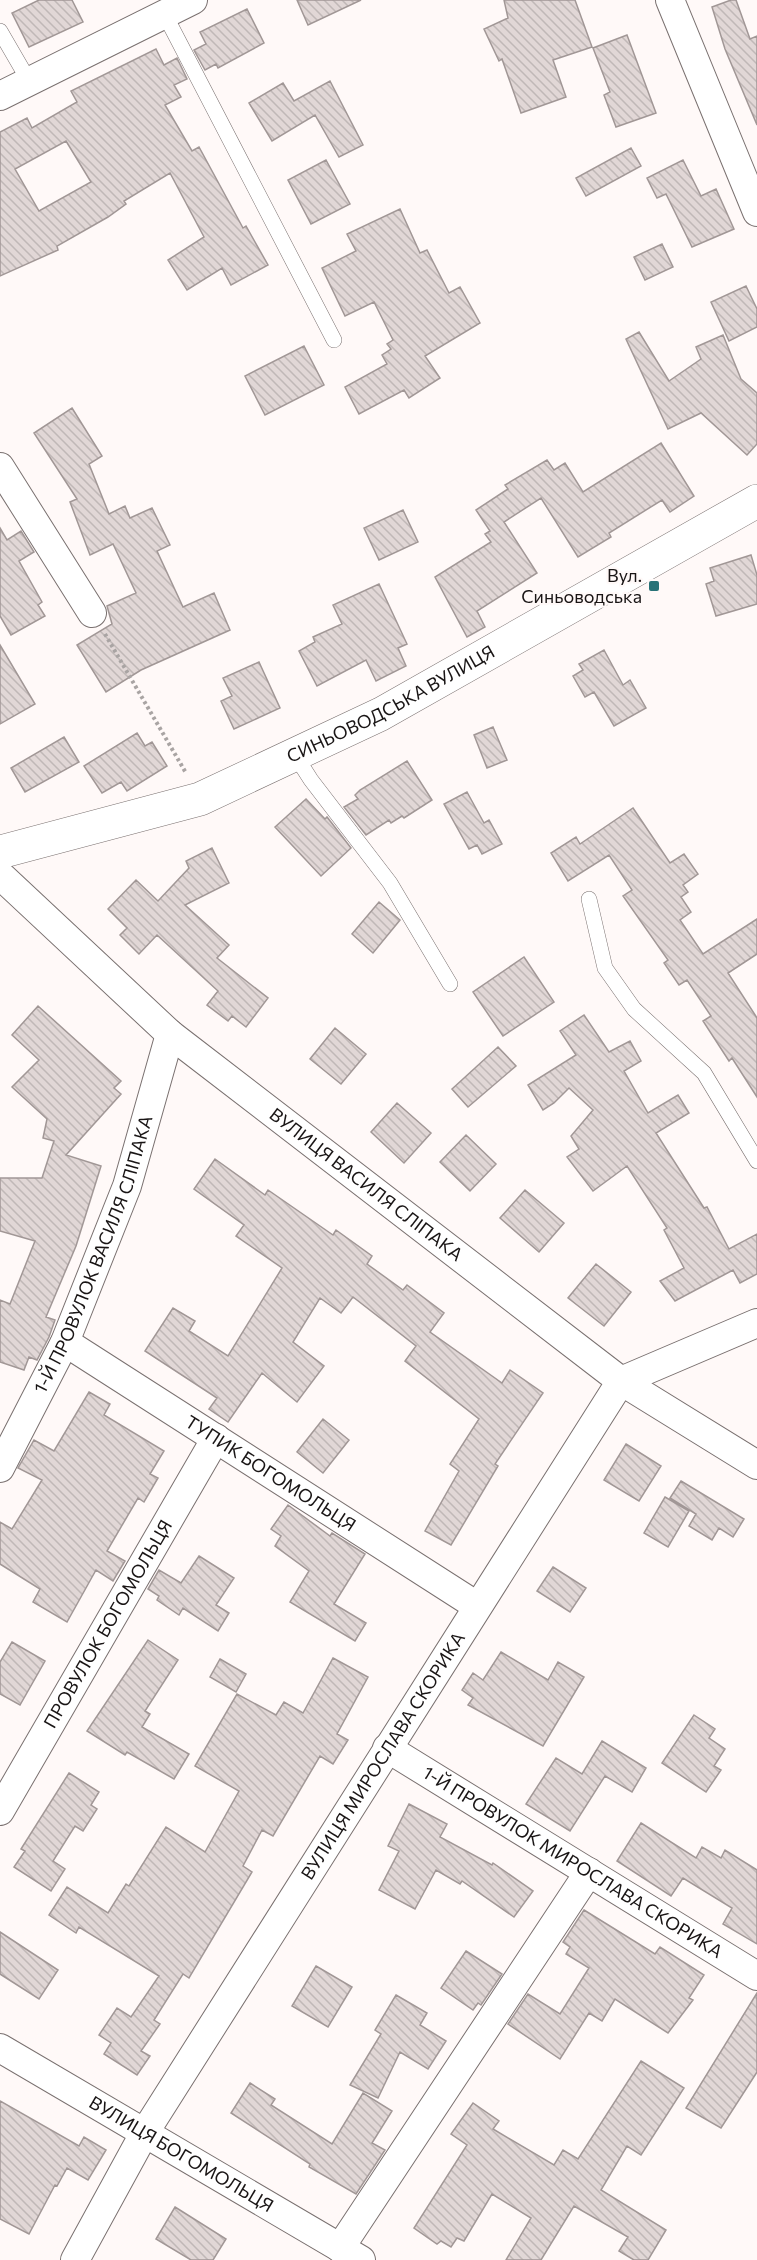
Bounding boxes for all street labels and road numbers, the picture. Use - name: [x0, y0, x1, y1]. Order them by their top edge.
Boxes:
- street label: СИНЬОВОДСЬКА ВУЛИЦЯ: [283, 640, 498, 767]
- street label: ВУЛИЦЯ ВАСИЛЯ СЛІПАКА: [266, 1103, 468, 1265]
- street label: 1-Й ПРОВУЛОК ВАСИЛЯ СЛІПАКА: [29, 1113, 156, 1397]
- street label: ТУПИК БОГОМОЛЬЦЯ: [182, 1410, 360, 1536]
- street label: ПРОВУЛОК БОГОМОЛЬЦЯ: [38, 1515, 176, 1732]
- street label: ВУЛИЦЯ МИРОСЛАВА СКОРИКА: [296, 1628, 469, 1883]
- street label: 1-Й ПРОВУЛОК МИРОСЛАВА СКОРИКА: [419, 1761, 727, 1962]
- street label: ВУЛИЦЯ БОГОМОЛЬЦЯ: [85, 2091, 278, 2216]

